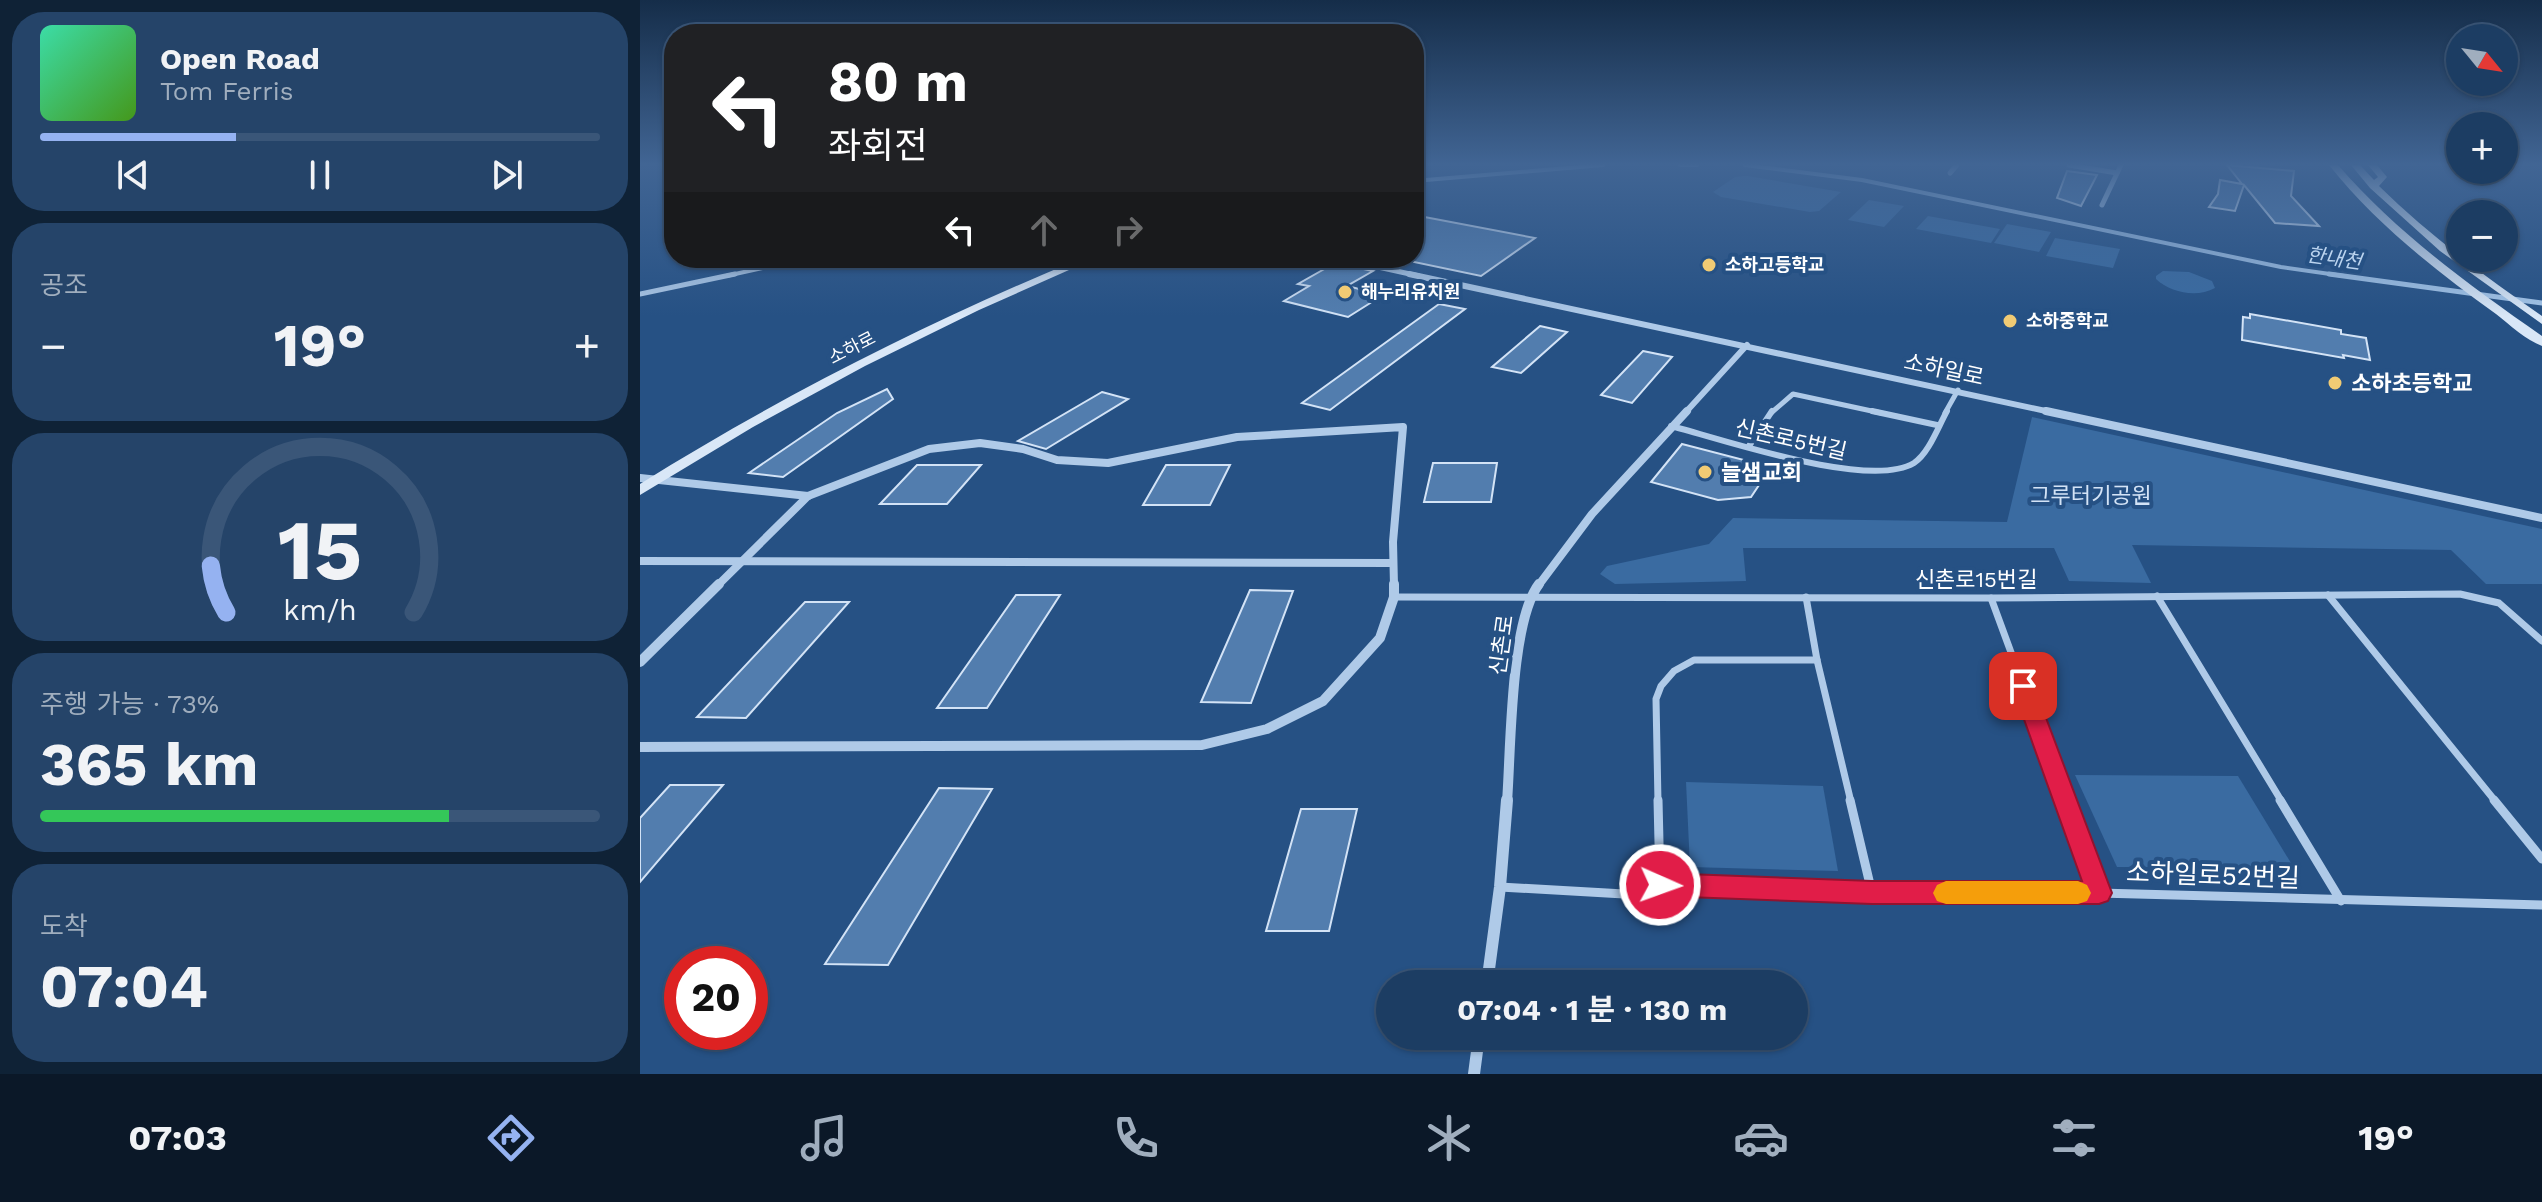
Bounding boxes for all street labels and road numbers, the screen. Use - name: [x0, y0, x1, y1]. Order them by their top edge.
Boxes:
- street label: 소하로: [825, 327, 879, 368]
- street label: 소하일로: [1902, 349, 1986, 390]
- street label: 신촌로5번길: [1733, 414, 1849, 464]
- street label: 신촌로15번길: [1915, 567, 2037, 592]
- street label: 신촌로: [1485, 613, 1518, 677]
- street label: 소하일로52번길: [2126, 857, 2300, 893]

